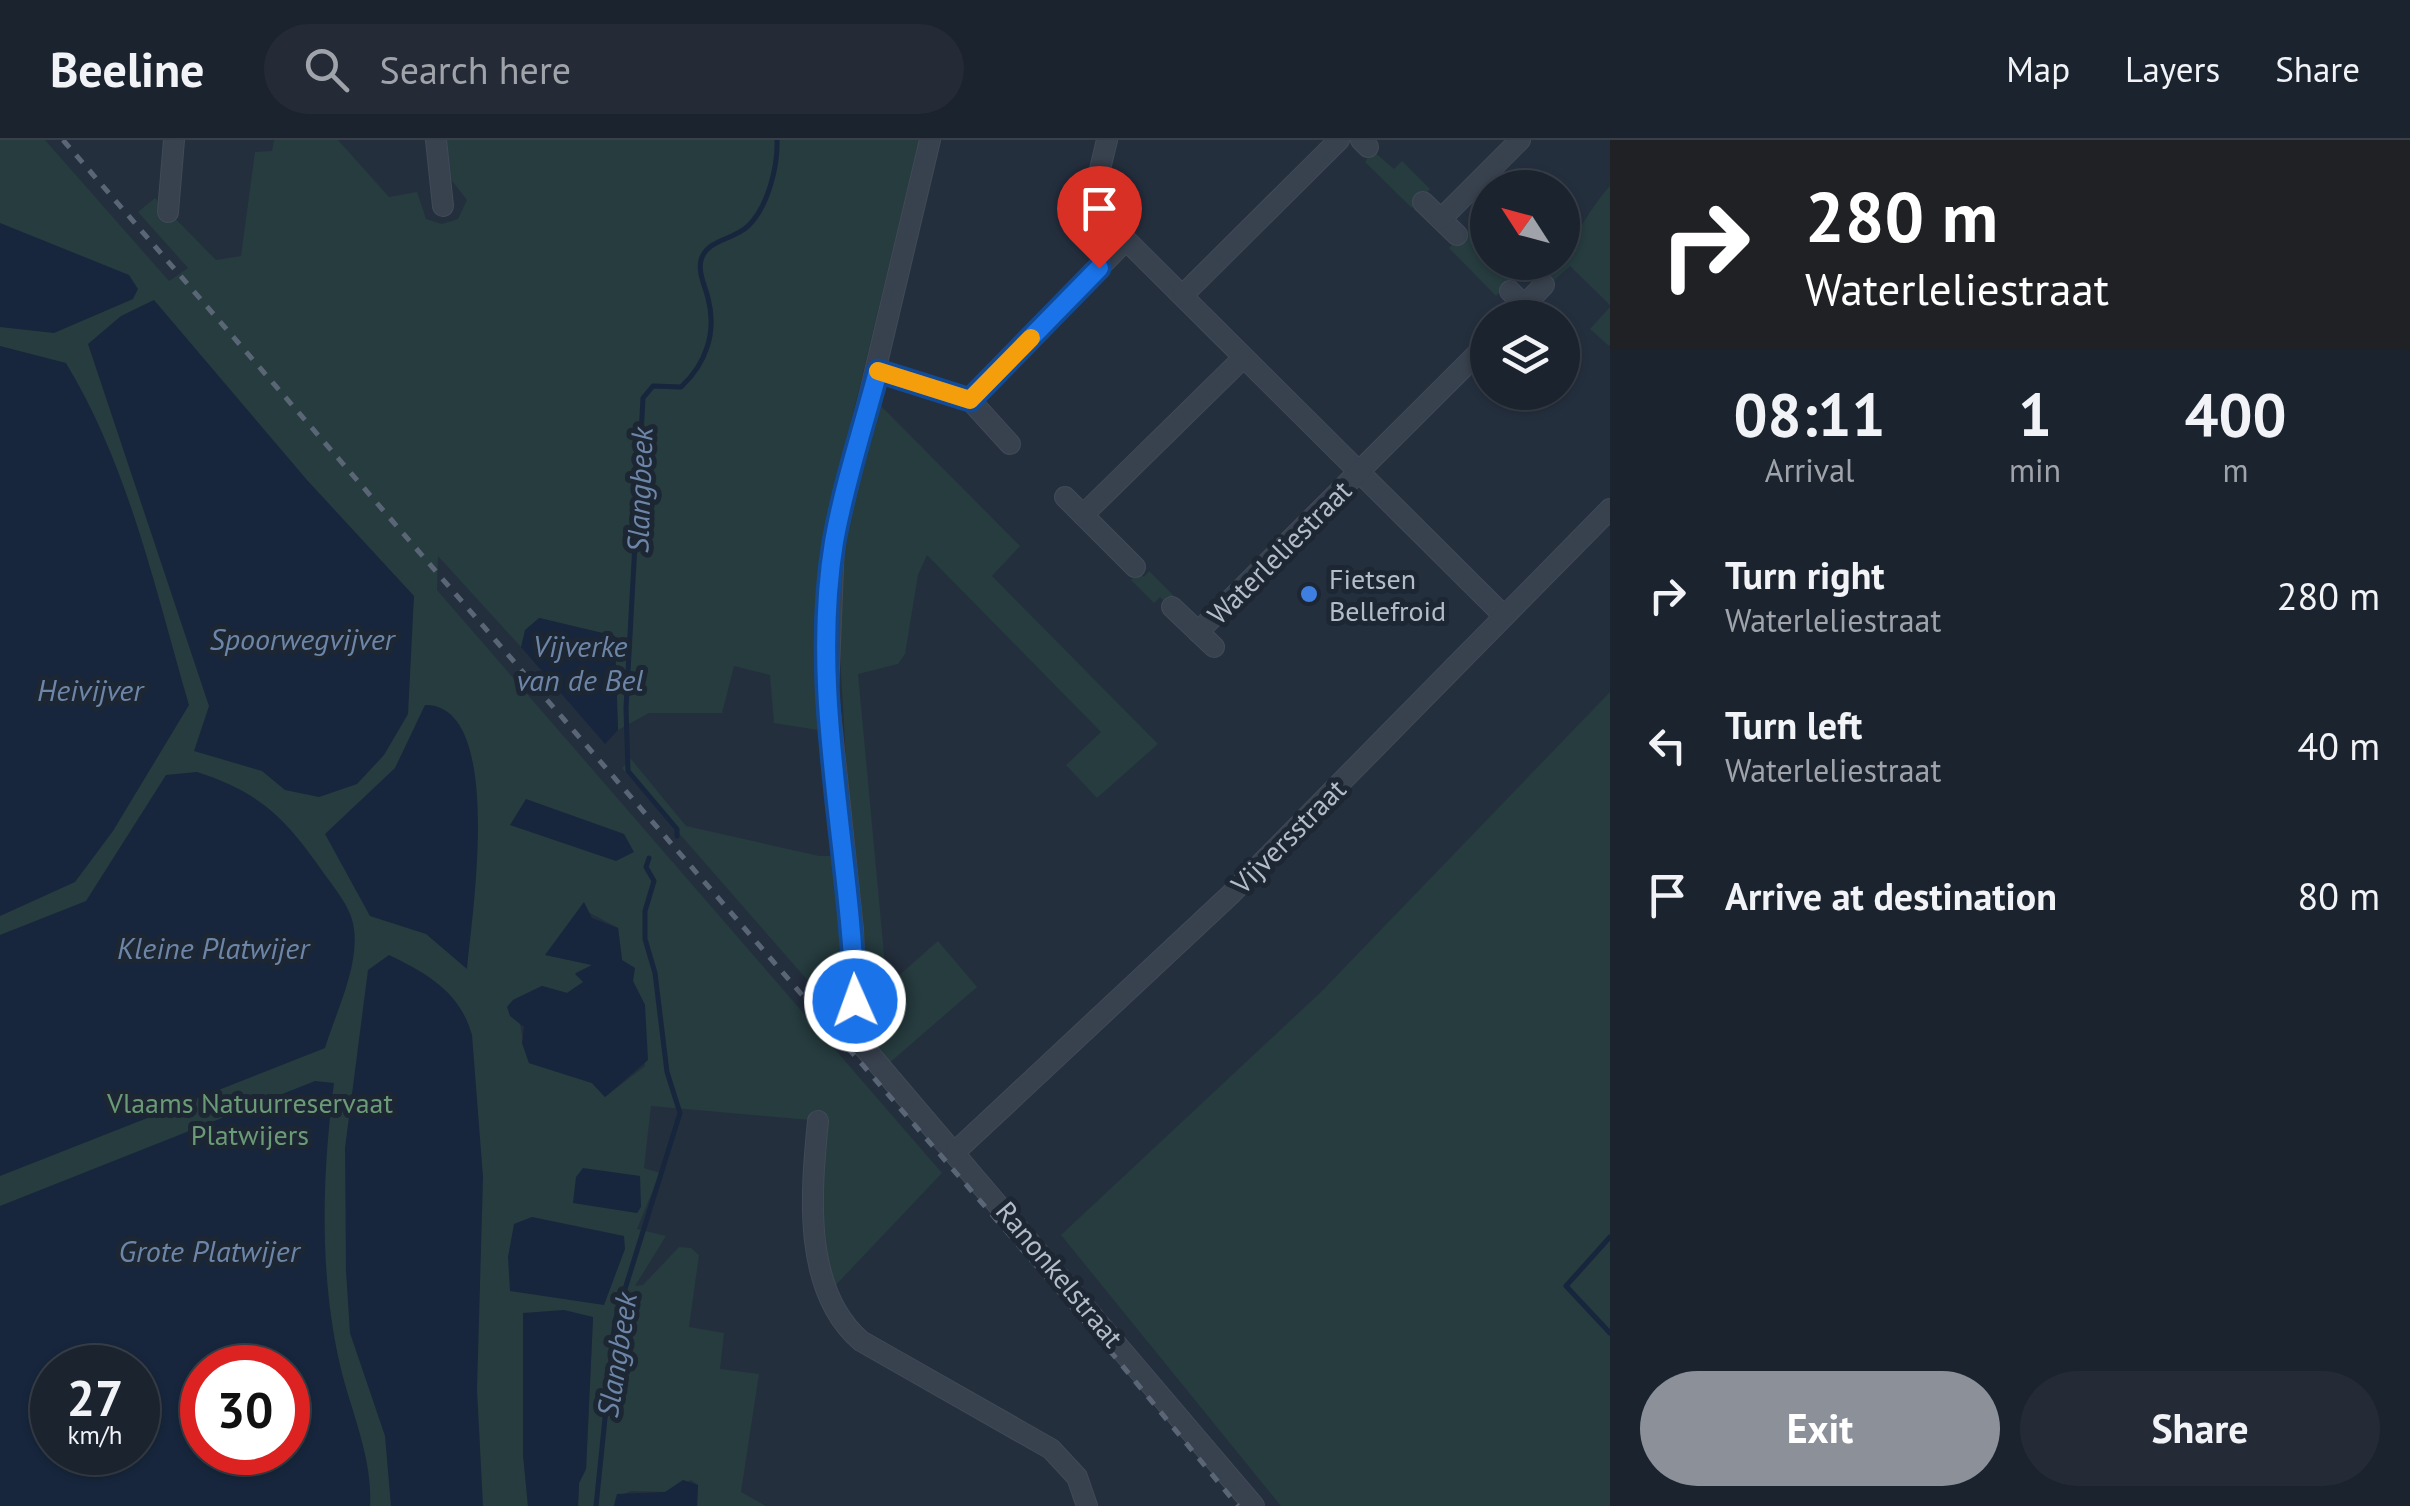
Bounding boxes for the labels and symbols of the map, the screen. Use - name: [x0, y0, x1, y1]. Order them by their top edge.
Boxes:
- pin: [1057, 166, 1142, 269]
- north arrow: [1470, 170, 1580, 280]
- water label: Slangbeek: [617, 425, 661, 553]
- street label: Waterleliestraat: [1199, 472, 1359, 632]
- place label: Fietsen Bellefroid: [1329, 560, 1446, 629]
- marker: Fietsen Bellefroid: [1298, 583, 1320, 605]
- water label: Spoorwegvijver: [210, 619, 397, 658]
- water label: Vijverke van de Bel: [517, 626, 644, 699]
- water label: Heivijver: [37, 670, 145, 709]
- street label: Vijversstraat: [1222, 770, 1354, 902]
- water label: Kleine Platwijer: [117, 928, 311, 967]
- position arrow: [803, 949, 907, 1053]
- park label: Vlaams Natuurreservaat Platwijers: [106, 1084, 393, 1153]
- street label: Ranonkelstraat: [988, 1193, 1132, 1355]
- water label: Grote Platwijer: [118, 1231, 302, 1270]
- water label: Slangbeek: [587, 1288, 645, 1420]
- speed limit sign: 30: [180, 1345, 310, 1475]

